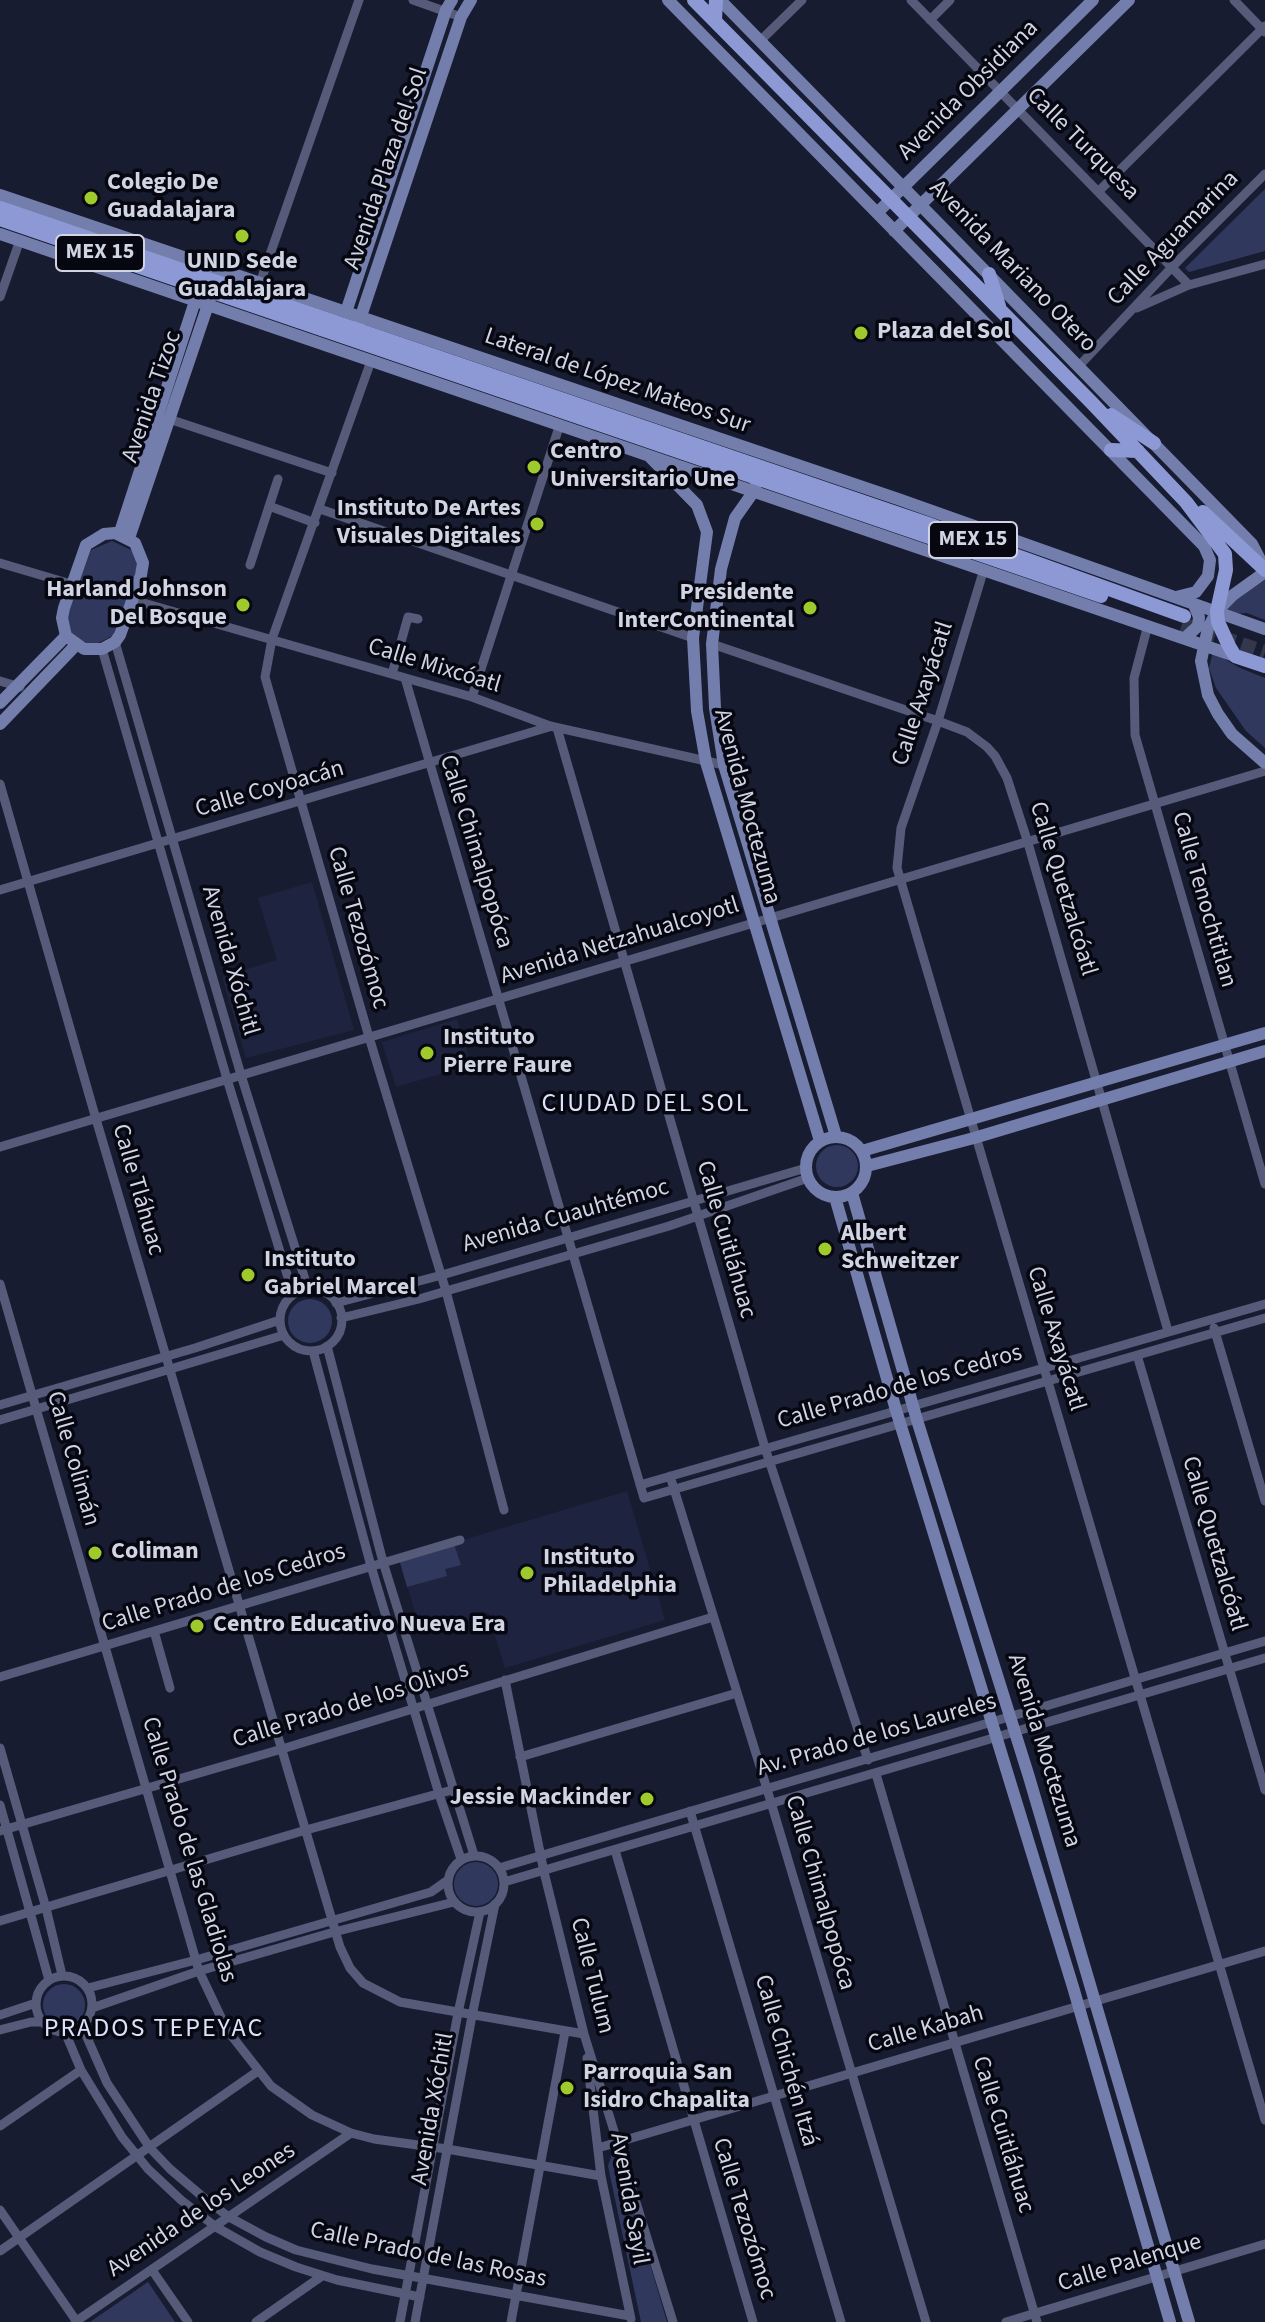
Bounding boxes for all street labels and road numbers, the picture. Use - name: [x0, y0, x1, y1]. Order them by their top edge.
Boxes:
- street label: Avenida Obsidiana: [893, 15, 1045, 167]
- street label: Avenida Plaza del Sol: [339, 64, 435, 274]
- street label: Calle Turquesa: [1019, 82, 1145, 208]
- street label: Calle Aguamarina: [1102, 166, 1246, 312]
- street label: Avenida Mariano Otero: [922, 175, 1102, 359]
- road number: MEX 15: [56, 235, 144, 271]
- street label: Lateral de López Mateos Sur: [480, 323, 754, 441]
- street label: Avenida Tizoc: [117, 327, 189, 467]
- road number: MEX 15: [929, 522, 1017, 558]
- street label: Calle Axayácatl: [887, 618, 961, 770]
- street label: Calle Mixcóatl: [364, 633, 504, 701]
- street label: Avenida Moctezuma: [706, 706, 786, 908]
- street label: Calle Chimalpopóca: [432, 752, 518, 952]
- street label: Calle Coyoacán: [192, 755, 348, 825]
- street label: Calle Quetzalcóatl: [1022, 798, 1102, 980]
- street label: Calle Tenochtitlan: [1164, 809, 1242, 991]
- street label: Calle Tezozómoc: [320, 843, 394, 1013]
- street label: Avenida Xóchitl: [194, 883, 264, 1039]
- street label: Avenida Netzahualcoyotl: [497, 892, 743, 992]
- street label: Calle Tláhuac: [105, 1121, 169, 1259]
- street label: Calle Cuitláhuac: [689, 1158, 761, 1322]
- street label: Avenida Cuauhtémoc: [459, 1174, 673, 1260]
- street label: Calle Axayácatl: [1019, 1263, 1091, 1415]
- street label: Calle Prado de los Cedros: [774, 1339, 1026, 1437]
- street label: Calle Colimán: [39, 1388, 105, 1530]
- street label: Calle Quetzalcóatl: [1174, 1453, 1252, 1635]
- street label: Calle Prado de los Cedros: [99, 1538, 349, 1640]
- street label: Avenida Moctezuma: [1000, 1651, 1086, 1851]
- street label: Calle Prado de los Olivos: [229, 1656, 473, 1756]
- street label: Av. Prado de los Laureles: [754, 1688, 1000, 1784]
- street label: Calle Prado de las Gladiolas: [134, 1714, 242, 1986]
- street label: Calle Chimalpopóca: [777, 1792, 861, 1994]
- street label: Calle Tulum: [563, 1915, 619, 2037]
- street label: Calle Chichén Itzá: [747, 1972, 823, 2150]
- street label: Calle Kabah: [865, 2000, 987, 2060]
- street label: Avenida Xóchitl: [406, 2030, 462, 2188]
- street label: Calle Cuitláhuac: [964, 2053, 1040, 2217]
- street label: Avenida Sayil: [602, 2131, 654, 2267]
- street label: Calle Tezozómoc: [705, 2135, 781, 2303]
- street label: Avenida de los Leones: [103, 2137, 301, 2285]
- street label: Calle Prado de las Rosas: [307, 2217, 549, 2295]
- street label: Calle Palenque: [1055, 2228, 1205, 2300]

